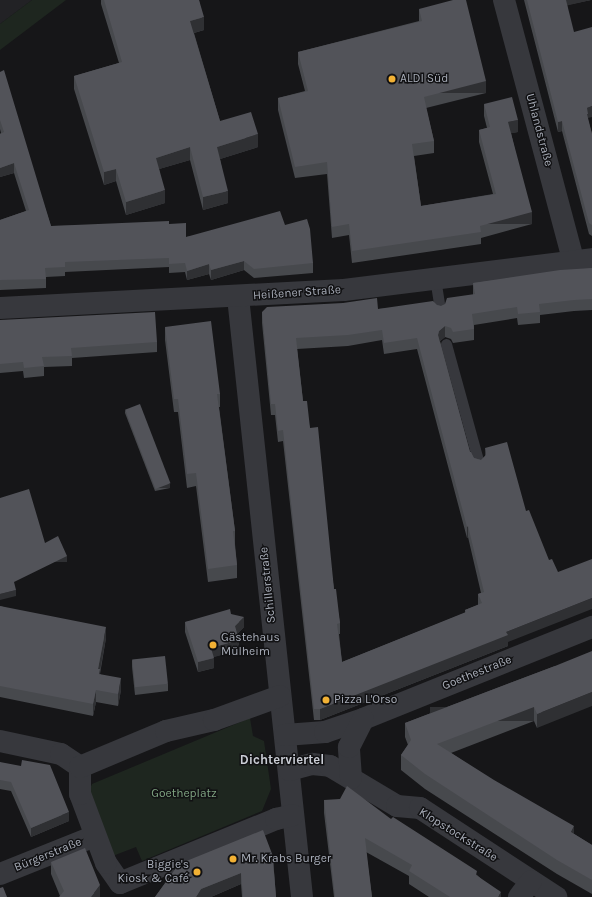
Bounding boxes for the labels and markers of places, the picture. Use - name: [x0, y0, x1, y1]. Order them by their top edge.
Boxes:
- place label: ALDI Süd: [400, 72, 448, 86]
- marker: ALDI Süd: [387, 74, 397, 84]
- place label: Gästehaus Mülheim: [221, 631, 280, 659]
- marker: Gästehaus Mülheim: [208, 640, 218, 650]
- place label: Pizza L'Orso: [334, 693, 397, 707]
- marker: Pizza L'Orso: [321, 695, 331, 705]
- place label: Mr. Krabs Burger: [241, 852, 331, 866]
- marker: Mr. Krabs Burger: [228, 854, 238, 864]
- place label: Biggie's Kiosk & Café: [118, 858, 189, 886]
- marker: Biggie's Kiosk & Café: [192, 867, 202, 877]

